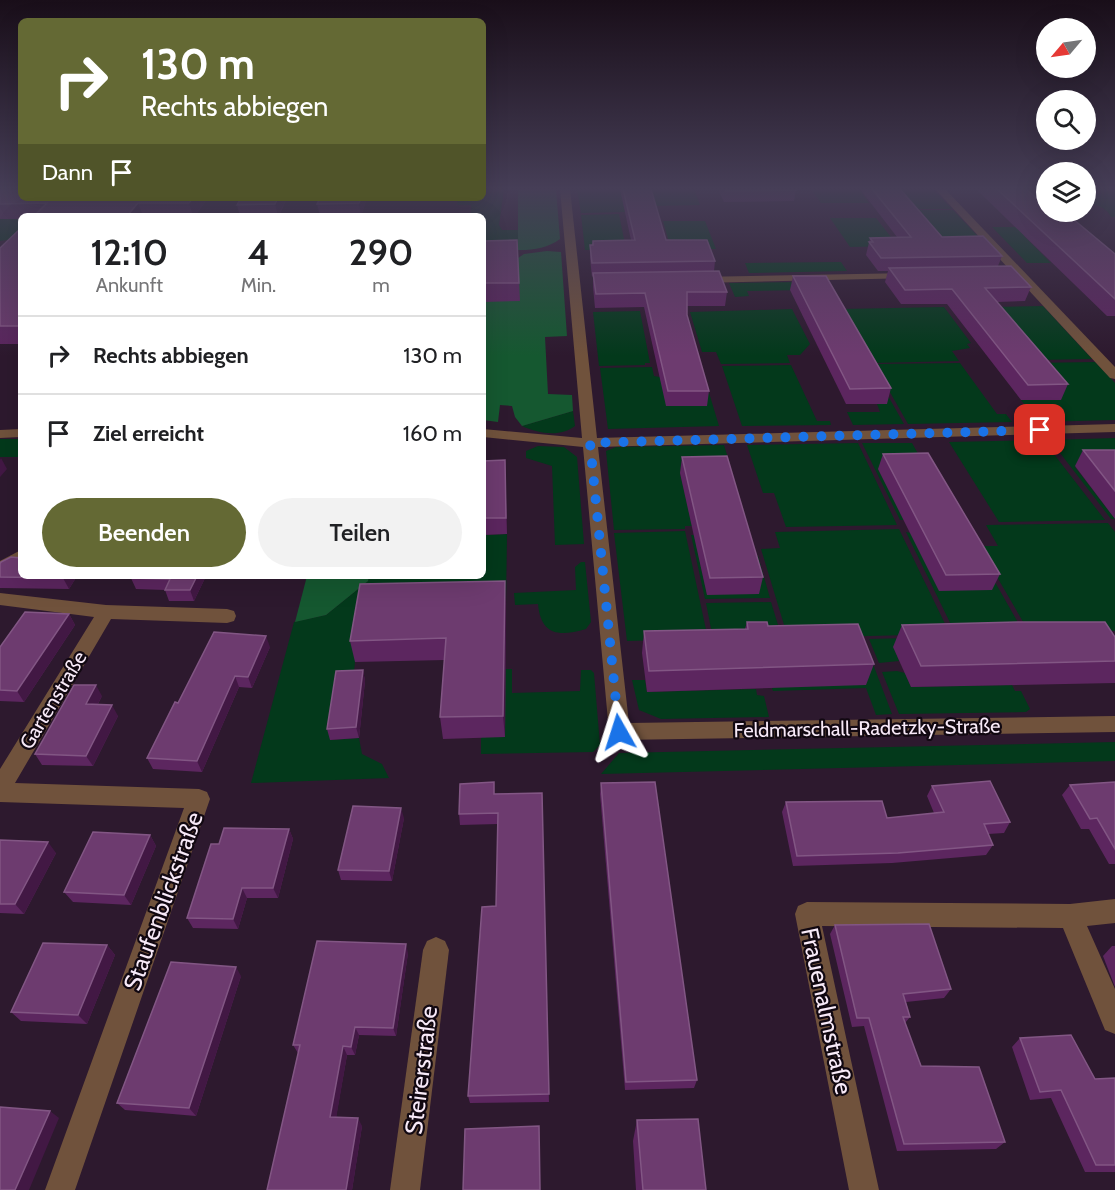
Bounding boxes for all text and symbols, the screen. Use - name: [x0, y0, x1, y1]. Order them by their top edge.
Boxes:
- north arrow: [1036, 18, 1096, 78]
- map controls: [1036, 18, 1096, 222]
- text: 130 m: [141, 38, 255, 90]
- icon: right: [42, 42, 120, 120]
- text: Rechts abbiegen: [141, 90, 328, 123]
- button: search: [1036, 90, 1096, 150]
- icon: arrive: [105, 156, 138, 189]
- text: Dann: [42, 159, 93, 186]
- button: layers: [1036, 162, 1096, 222]
- text: 12:10: [91, 230, 168, 274]
- text: 4: [248, 230, 269, 274]
- text: 290: [349, 230, 413, 274]
- text: Ankunft: [96, 273, 163, 297]
- text: Min.: [241, 273, 276, 297]
- text: m: [372, 273, 390, 297]
- icon: right: [42, 339, 75, 372]
- text: Rechts abbiegen: [93, 342, 249, 369]
- text: 130 m: [403, 342, 462, 369]
- pin: [1014, 404, 1065, 455]
- icon: arrive: [1023, 413, 1056, 446]
- icon: arrive: [42, 417, 75, 450]
- text: Ziel erreicht: [93, 420, 204, 447]
- text: 160 m: [403, 420, 462, 447]
- button: Beenden: [42, 498, 246, 567]
- button: Teilen: [258, 498, 462, 567]
- street label: Gartenstraße: [14, 647, 92, 753]
- position arrow: [587, 700, 651, 764]
- street label: Feldmarschall-Radetzky-Straße: [733, 714, 1001, 742]
- street label: Staufenblickstraße: [117, 808, 209, 994]
- street label: Frauenalmstraße: [795, 925, 859, 1097]
- street label: Steirerstraße: [399, 1004, 443, 1136]

